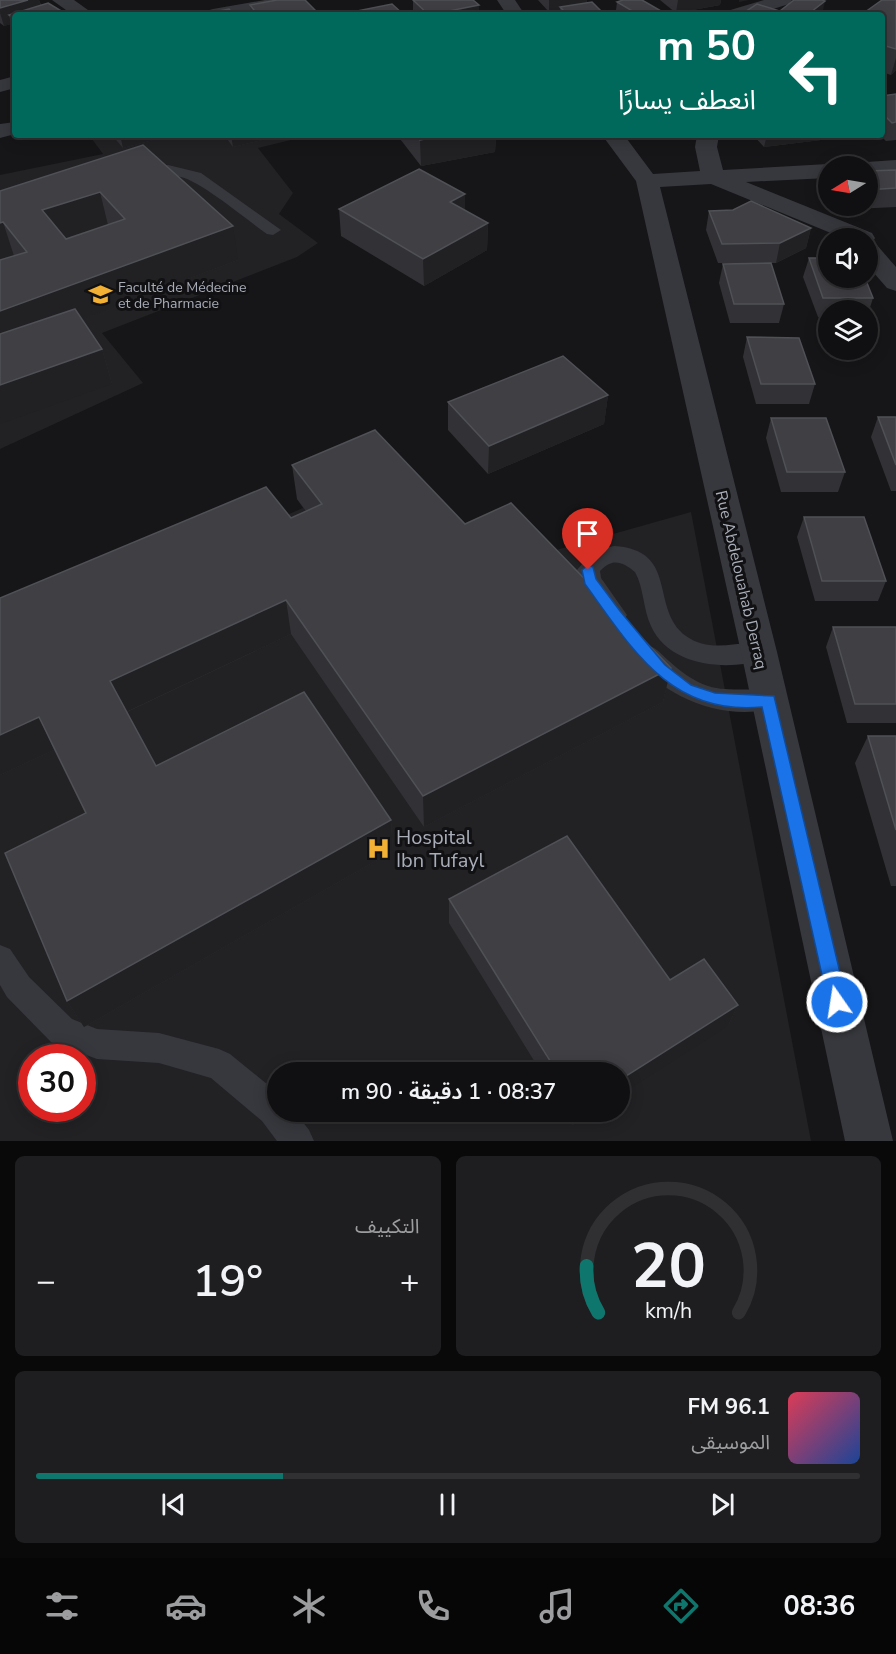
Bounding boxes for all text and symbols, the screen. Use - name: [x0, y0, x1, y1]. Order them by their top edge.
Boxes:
- text: 50 m: [657, 18, 756, 75]
- icon: left: [777, 36, 855, 114]
- text: انعطف يسارًا: [618, 82, 756, 119]
- north arrow: [818, 156, 878, 216]
- map controls: [818, 156, 878, 360]
- button: sound: [818, 228, 878, 288]
- place label: Faculté de Médecine et de Pharmacie: [118, 278, 246, 313]
- school or university icon: Faculté de Médecine et de Pharmacie: [87, 282, 113, 308]
- button: layers: [818, 300, 878, 360]
- street label: Rue Abdelouahab Derraq: [710, 489, 772, 671]
- pin: [562, 508, 613, 570]
- icon: arrive: [571, 517, 604, 550]
- place label: Hospital Ibn Tufayl: [396, 824, 484, 874]
- hospital icon: Hospital Ibn Tufayl: [365, 835, 391, 861]
- position arrow: [805, 970, 869, 1034]
- speed limit sign: 30: [18, 1044, 96, 1122]
- text: 08:37 · 1 دقيقة · 90 m: [341, 1077, 556, 1107]
- text: التكييف: [355, 1213, 420, 1240]
- text: 20: [631, 1224, 706, 1309]
- text: 19°: [192, 1251, 263, 1312]
- text: −: [36, 1259, 56, 1304]
- text: +: [400, 1259, 419, 1304]
- text: km/h: [645, 1296, 692, 1326]
- text: 96.1 FM: [688, 1392, 770, 1422]
- text: الموسيقى: [691, 1429, 770, 1456]
- icon: previous: [157, 1488, 190, 1521]
- icon: pause: [431, 1488, 464, 1521]
- icon: next: [706, 1488, 739, 1521]
- icon: filters: [41, 1585, 83, 1627]
- icon: car: [165, 1585, 207, 1627]
- icon: climate: [288, 1585, 330, 1627]
- icon: phone: [412, 1585, 454, 1627]
- icon: music: [536, 1585, 578, 1627]
- icon: directions: [660, 1585, 702, 1627]
- text: 08:36: [784, 1588, 855, 1625]

